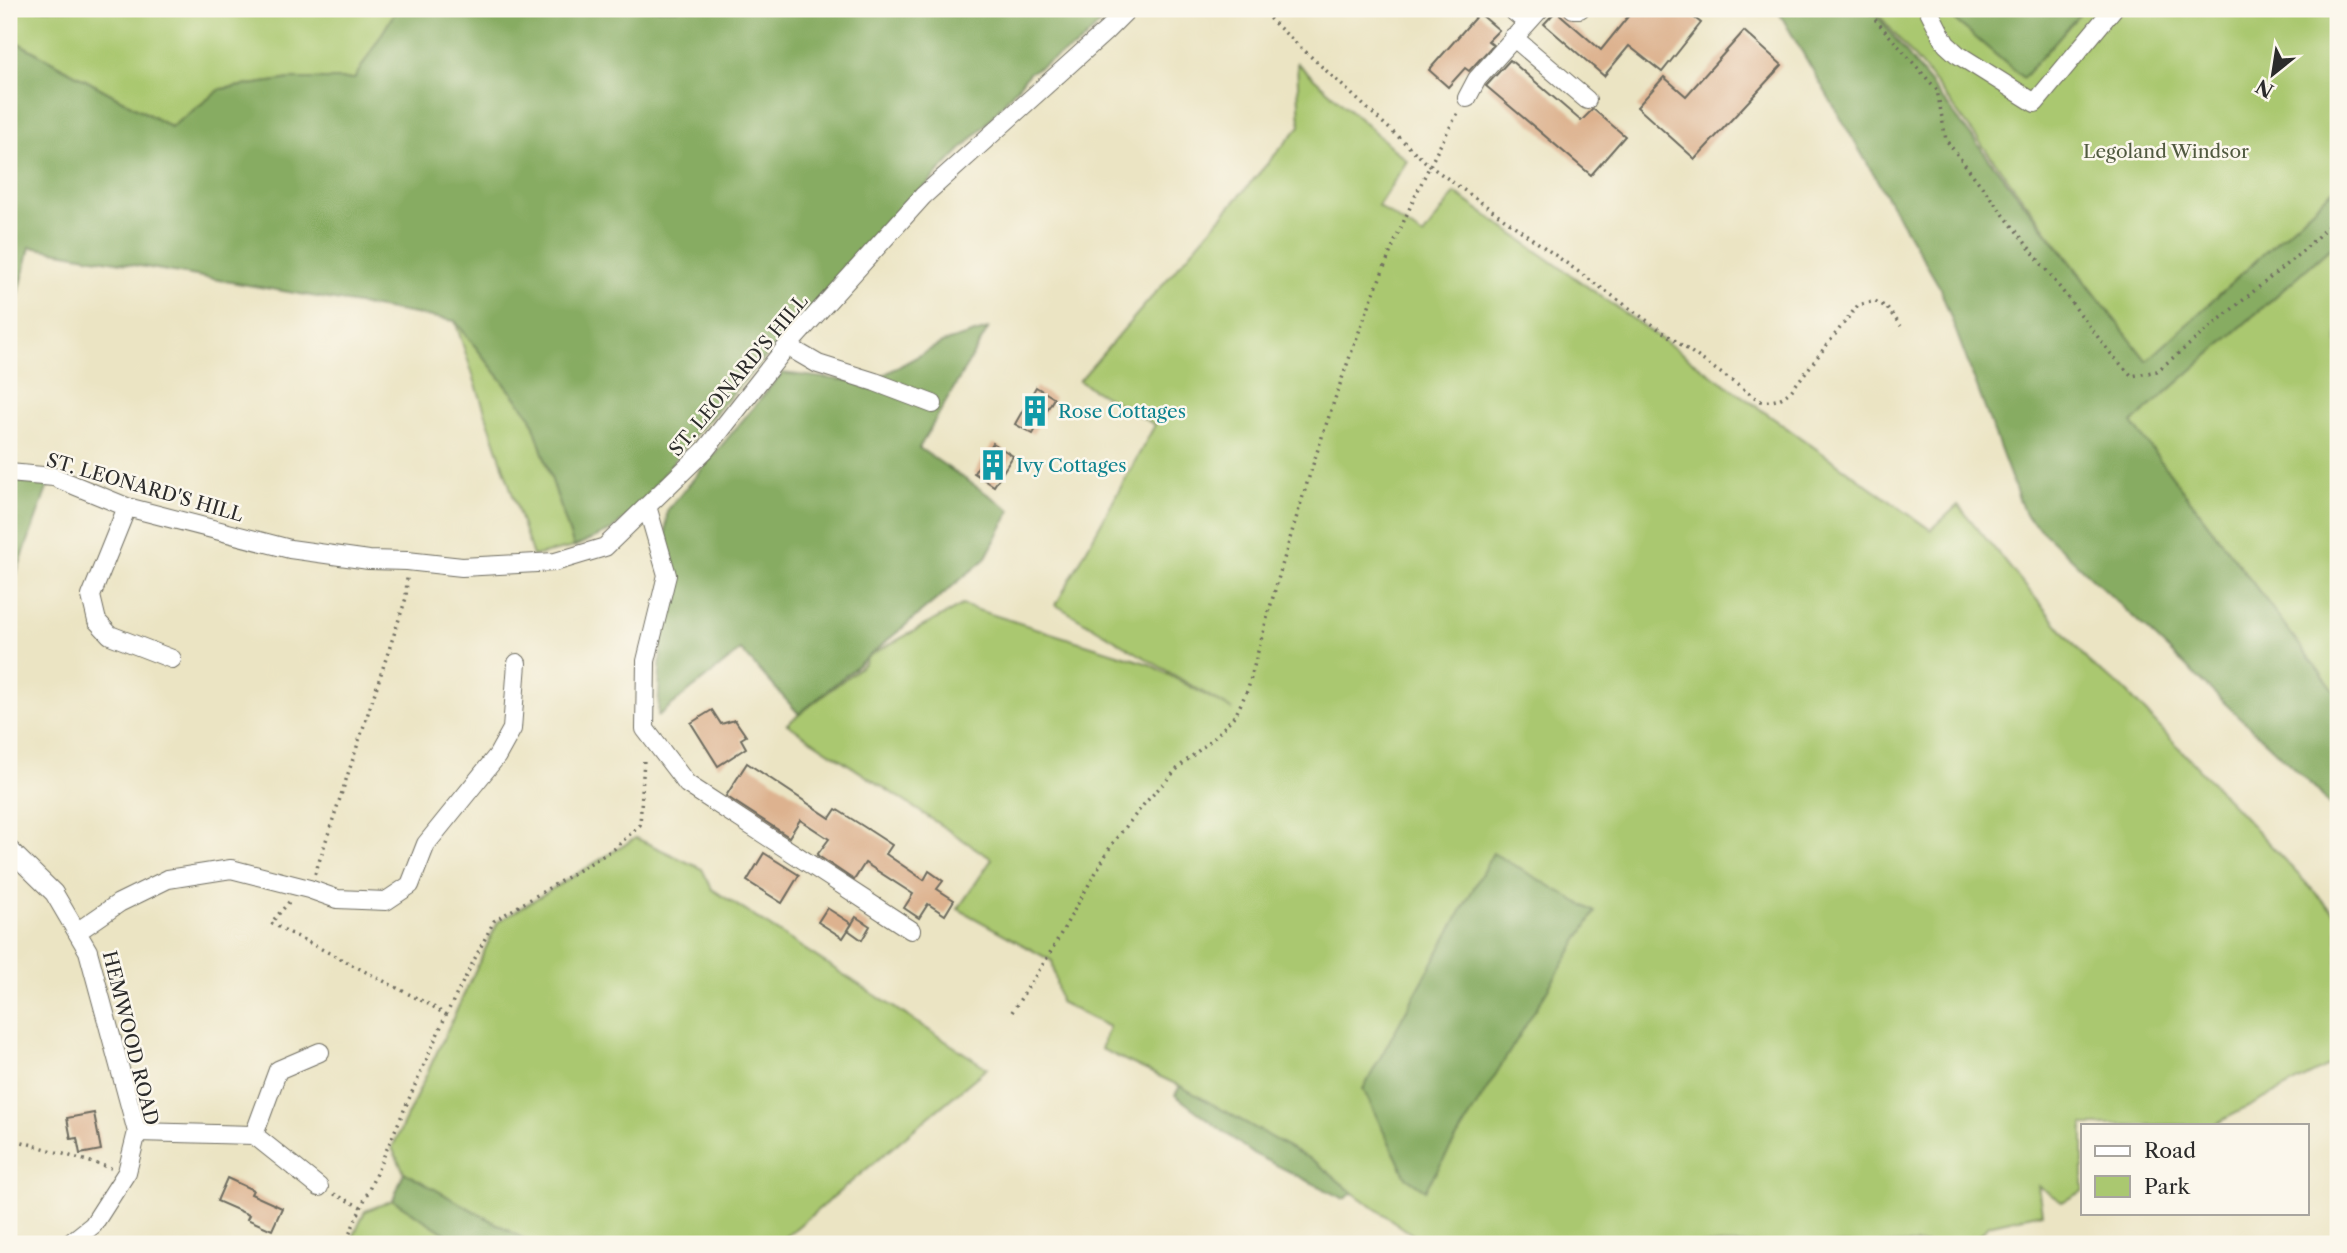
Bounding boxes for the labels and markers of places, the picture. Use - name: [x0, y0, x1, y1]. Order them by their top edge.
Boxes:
- building icon: Rose Cottages: [1018, 394, 1052, 428]
- place label: Rose Cottages: [1058, 400, 1186, 423]
- building icon: Ivy Cottages: [976, 448, 1010, 482]
- place label: Ivy Cottages: [1016, 454, 1127, 477]

